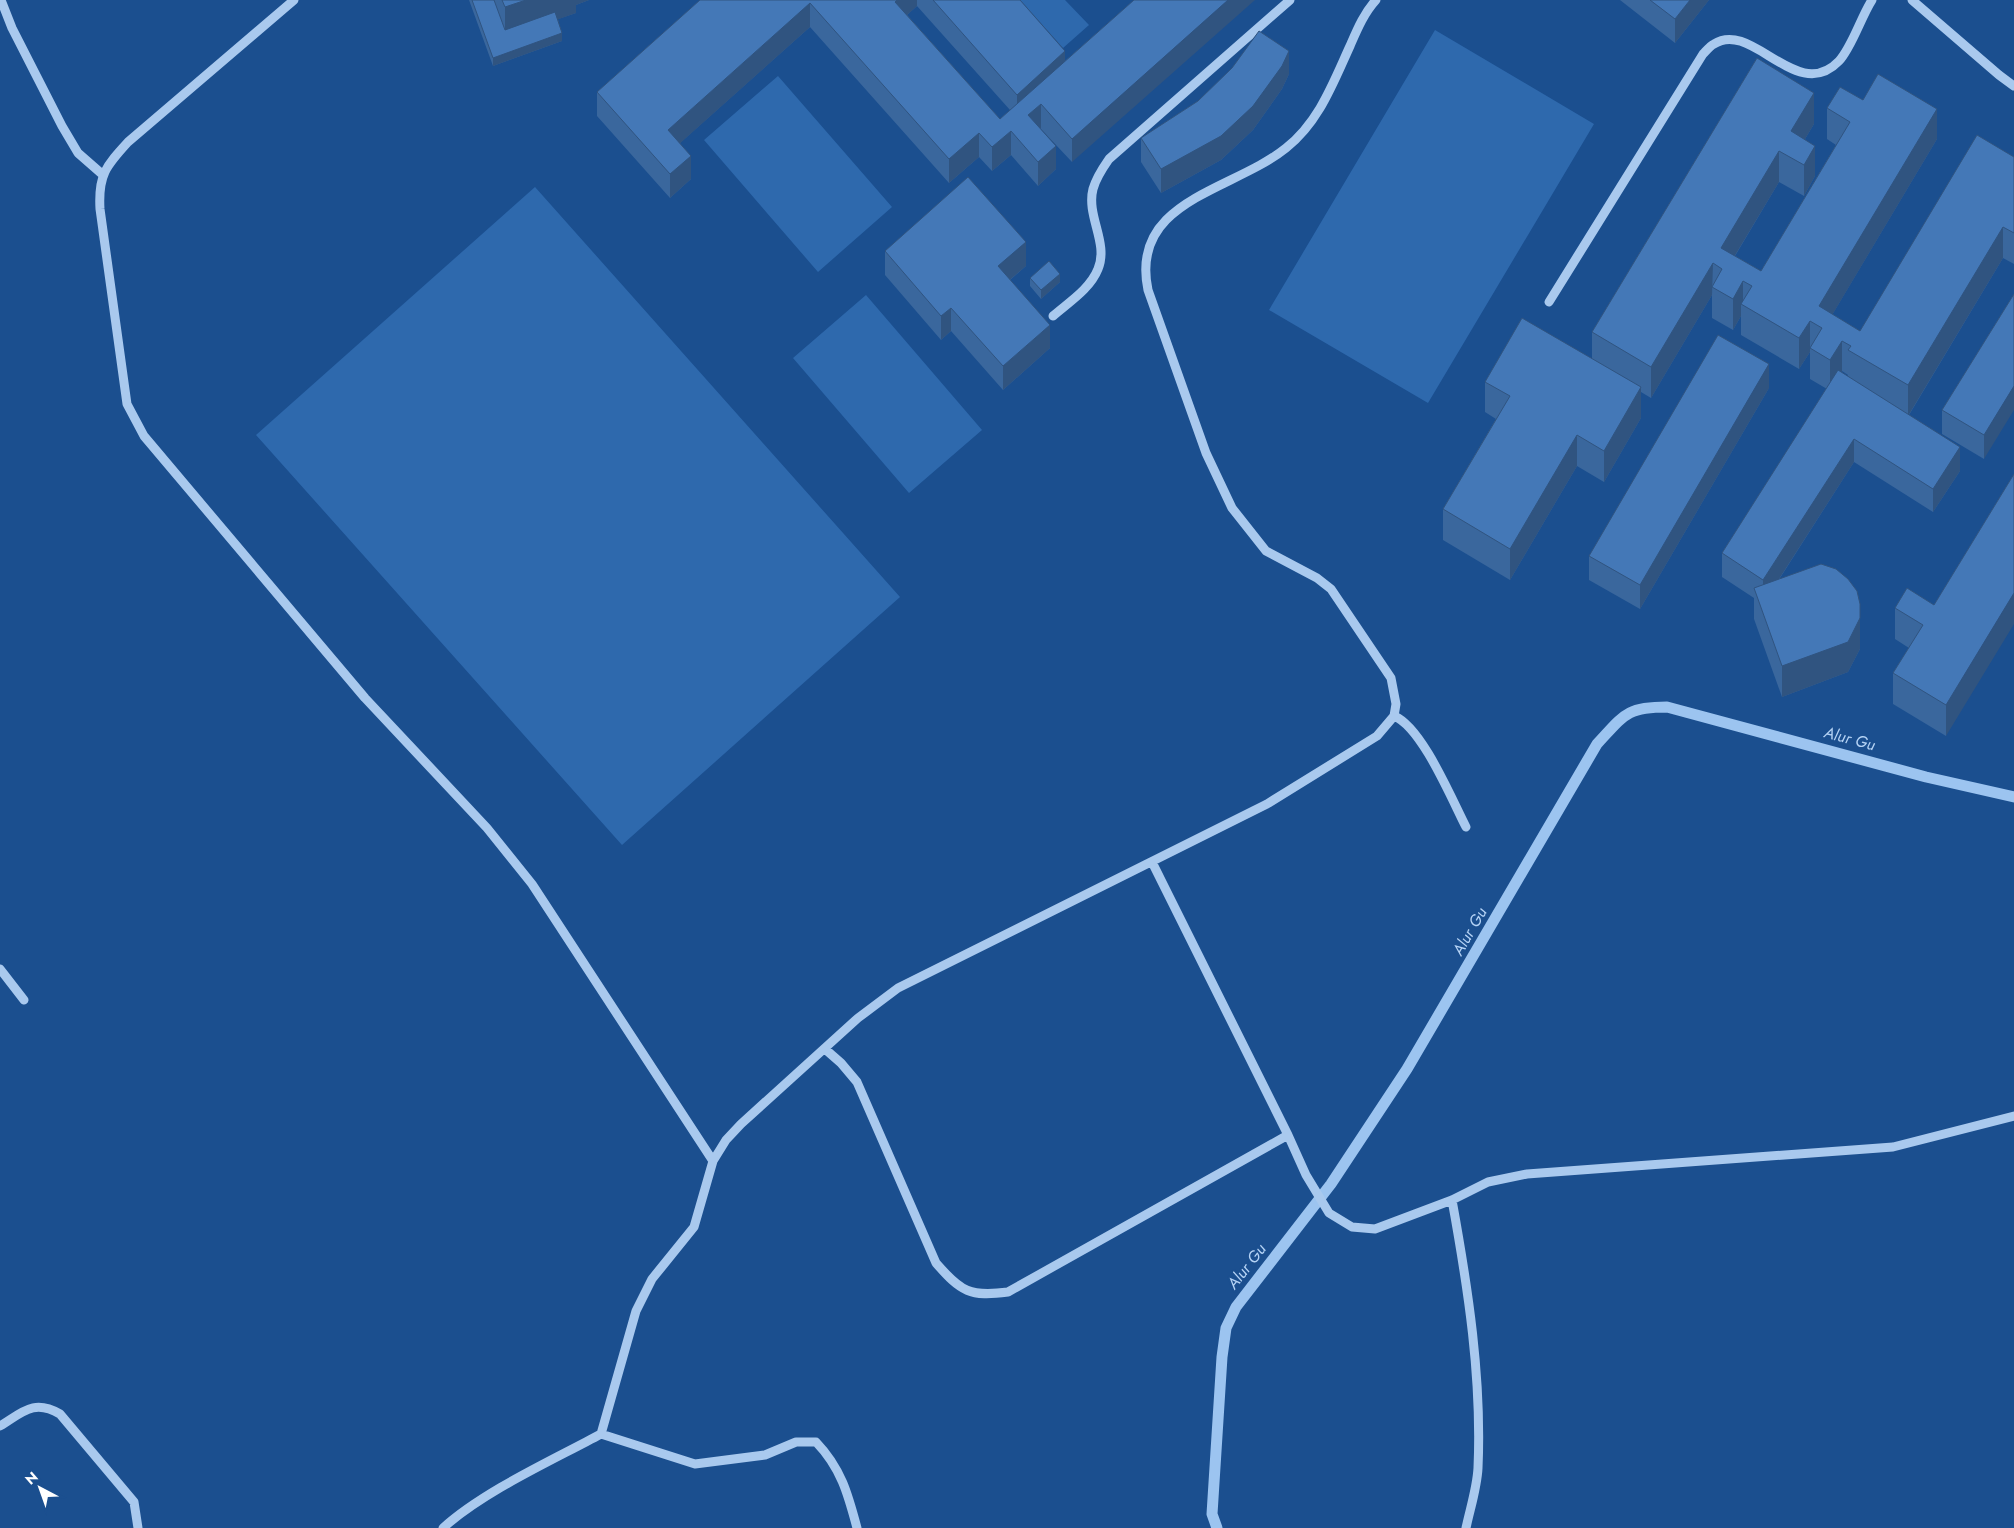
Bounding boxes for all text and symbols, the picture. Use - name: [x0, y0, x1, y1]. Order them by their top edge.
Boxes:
- water label: Alur Gu: [1821, 720, 1878, 756]
- water label: Alur Gu: [1446, 903, 1492, 961]
- water label: Alur Gu: [1221, 1239, 1272, 1295]
- north arrow: [15, 1463, 65, 1513]
- text: N: [21, 1467, 42, 1489]

